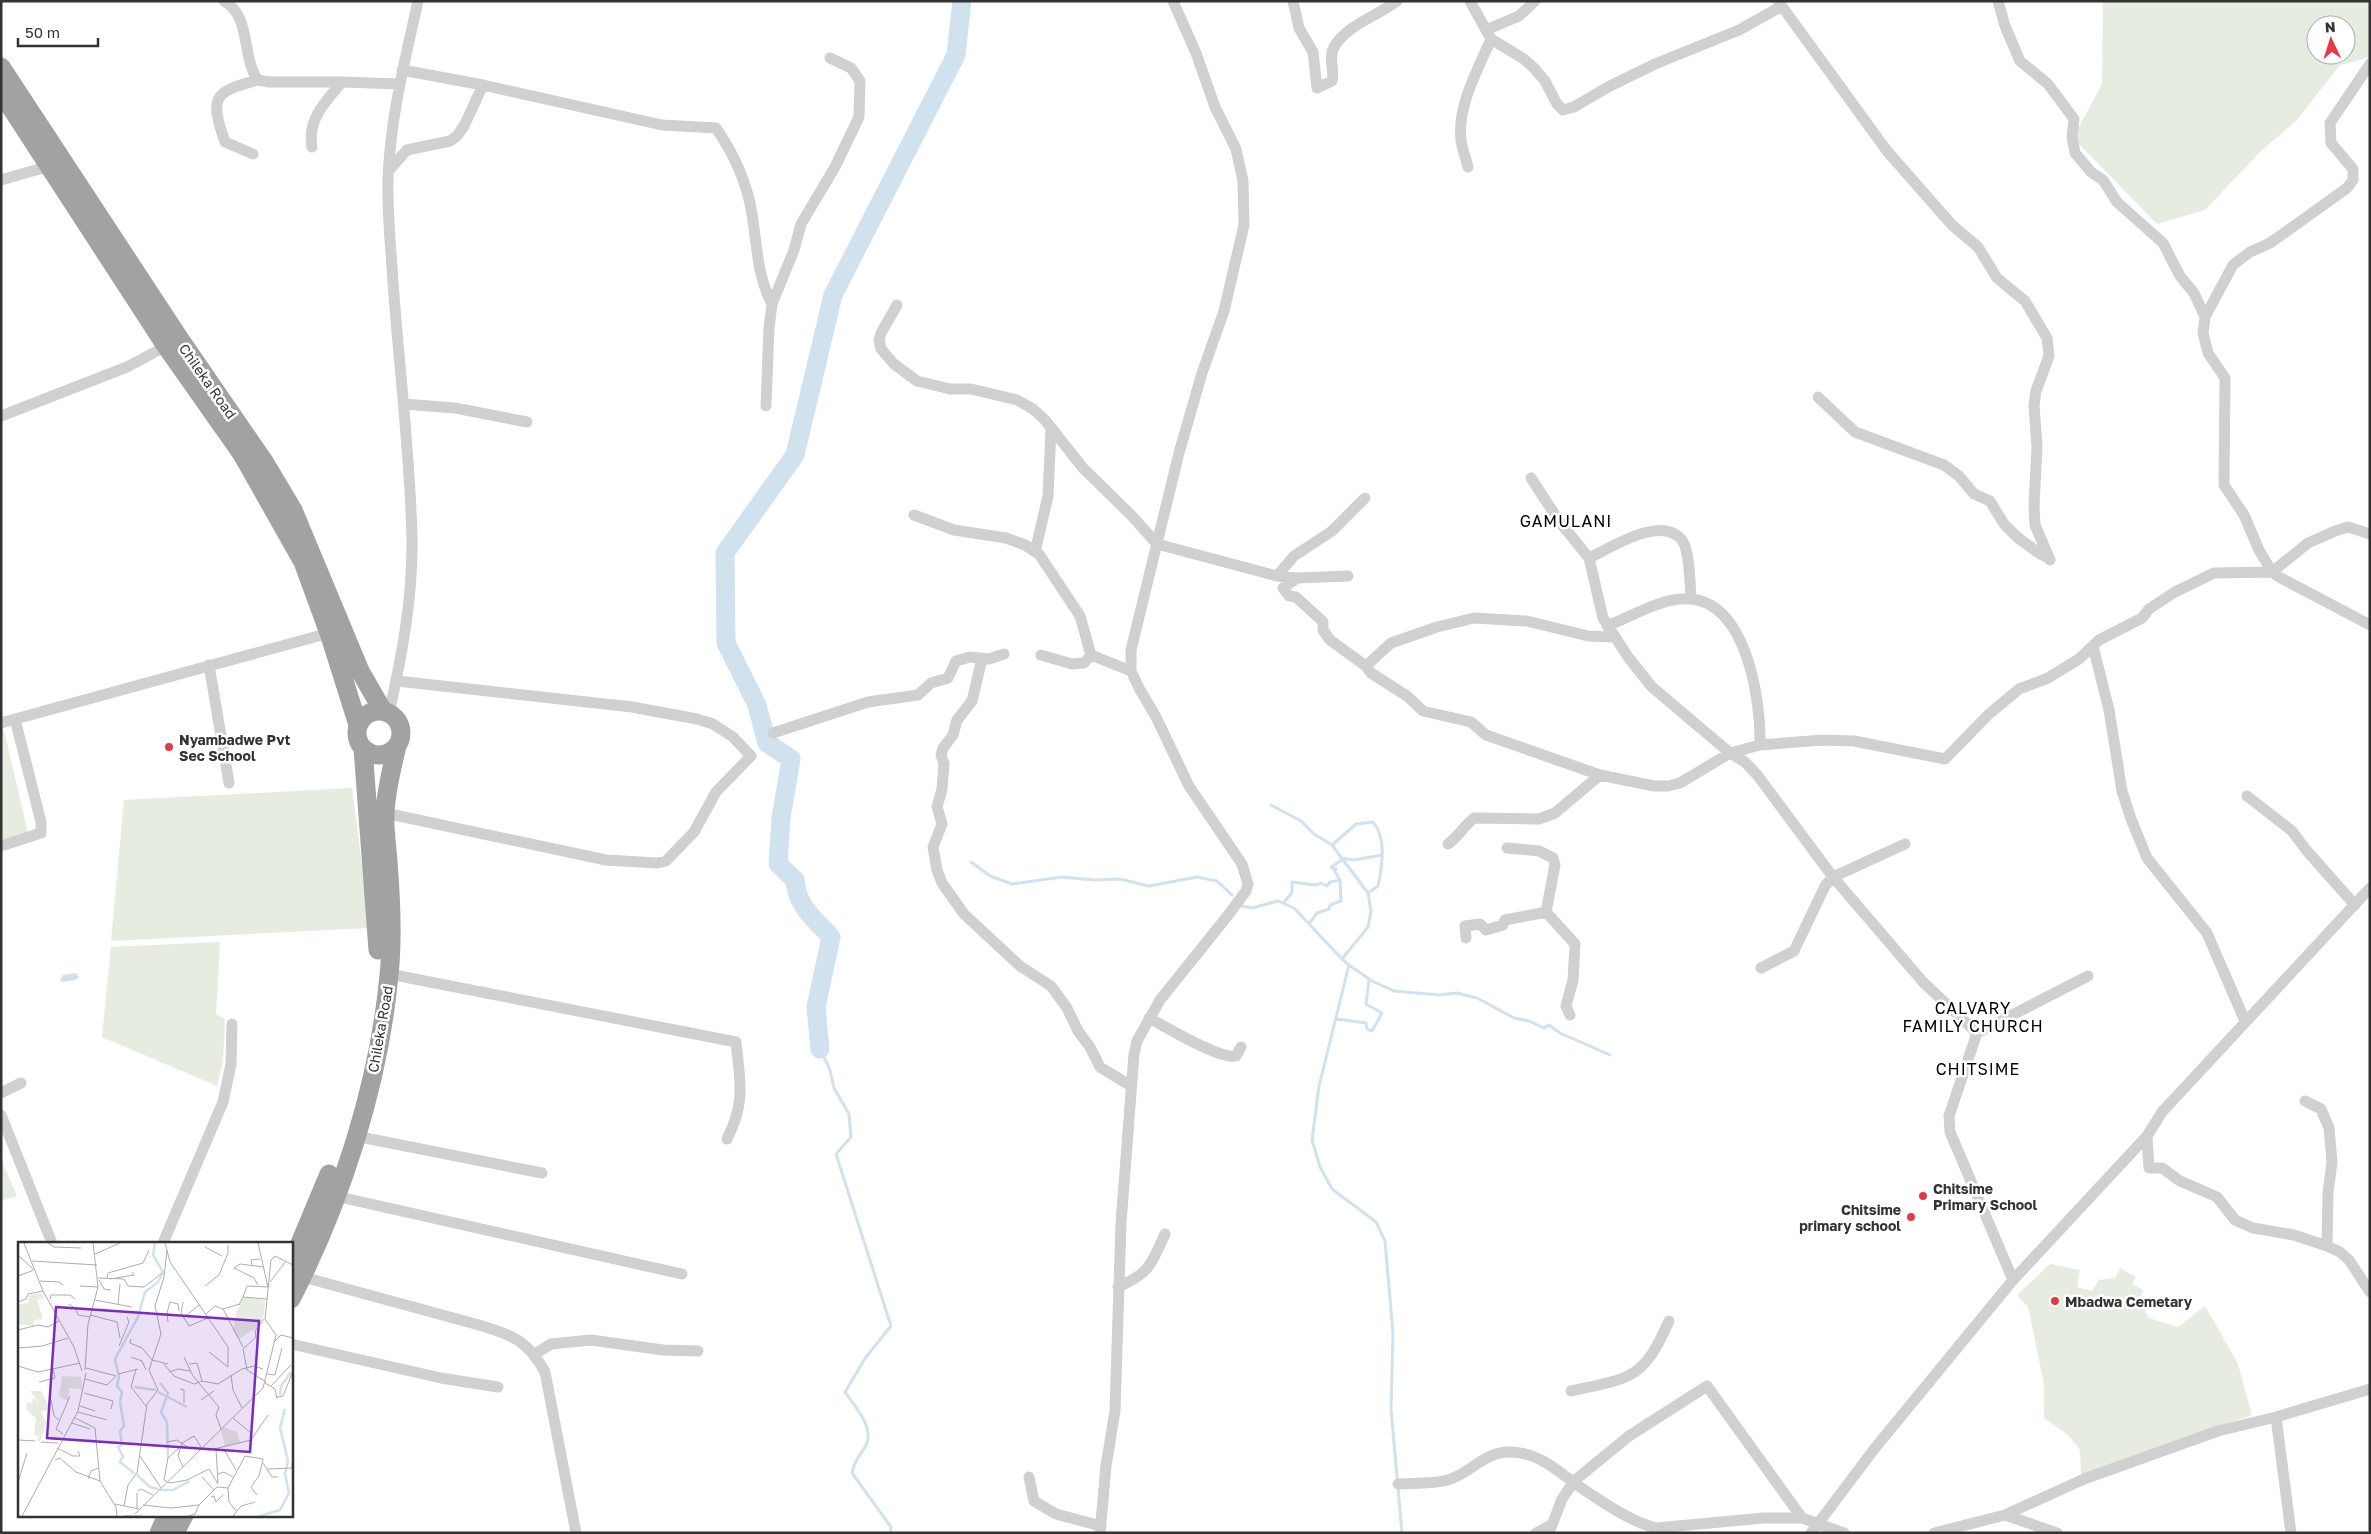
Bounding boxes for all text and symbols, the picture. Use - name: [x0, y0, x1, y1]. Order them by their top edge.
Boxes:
- scale bar: [18, 15, 98, 47]
- north arrow: [2306, 15, 2356, 65]
- text: N: [2324, 18, 2336, 35]
- text: 50 m: [25, 23, 60, 41]
- street label: Chileka Road: [176, 340, 240, 422]
- district label: GAMULANI: [1520, 511, 1612, 531]
- place label: Nyambadwe Pvt Sec School: [179, 731, 291, 764]
- marker: Nyambadwe Pvt Sec School: [163, 741, 175, 753]
- street label: Chileka Road: [364, 984, 396, 1074]
- district label: CALVARY FAMILY CHURCH: [1902, 998, 2044, 1036]
- district label: CHITSIME: [1936, 1059, 2020, 1079]
- place label: Chitsime Primary School: [1933, 1180, 2037, 1213]
- marker: Chitsime Primary School: [1917, 1190, 1929, 1202]
- place label: Chitsime primary school: [1799, 1201, 1901, 1234]
- marker: Chitsime primary school: [1905, 1211, 1917, 1223]
- inset map: [18, 1242, 292, 1516]
- place label: Mbadwa Cemetary: [2065, 1293, 2193, 1310]
- marker: Mbadwa Cemetary: [2049, 1295, 2061, 1307]

